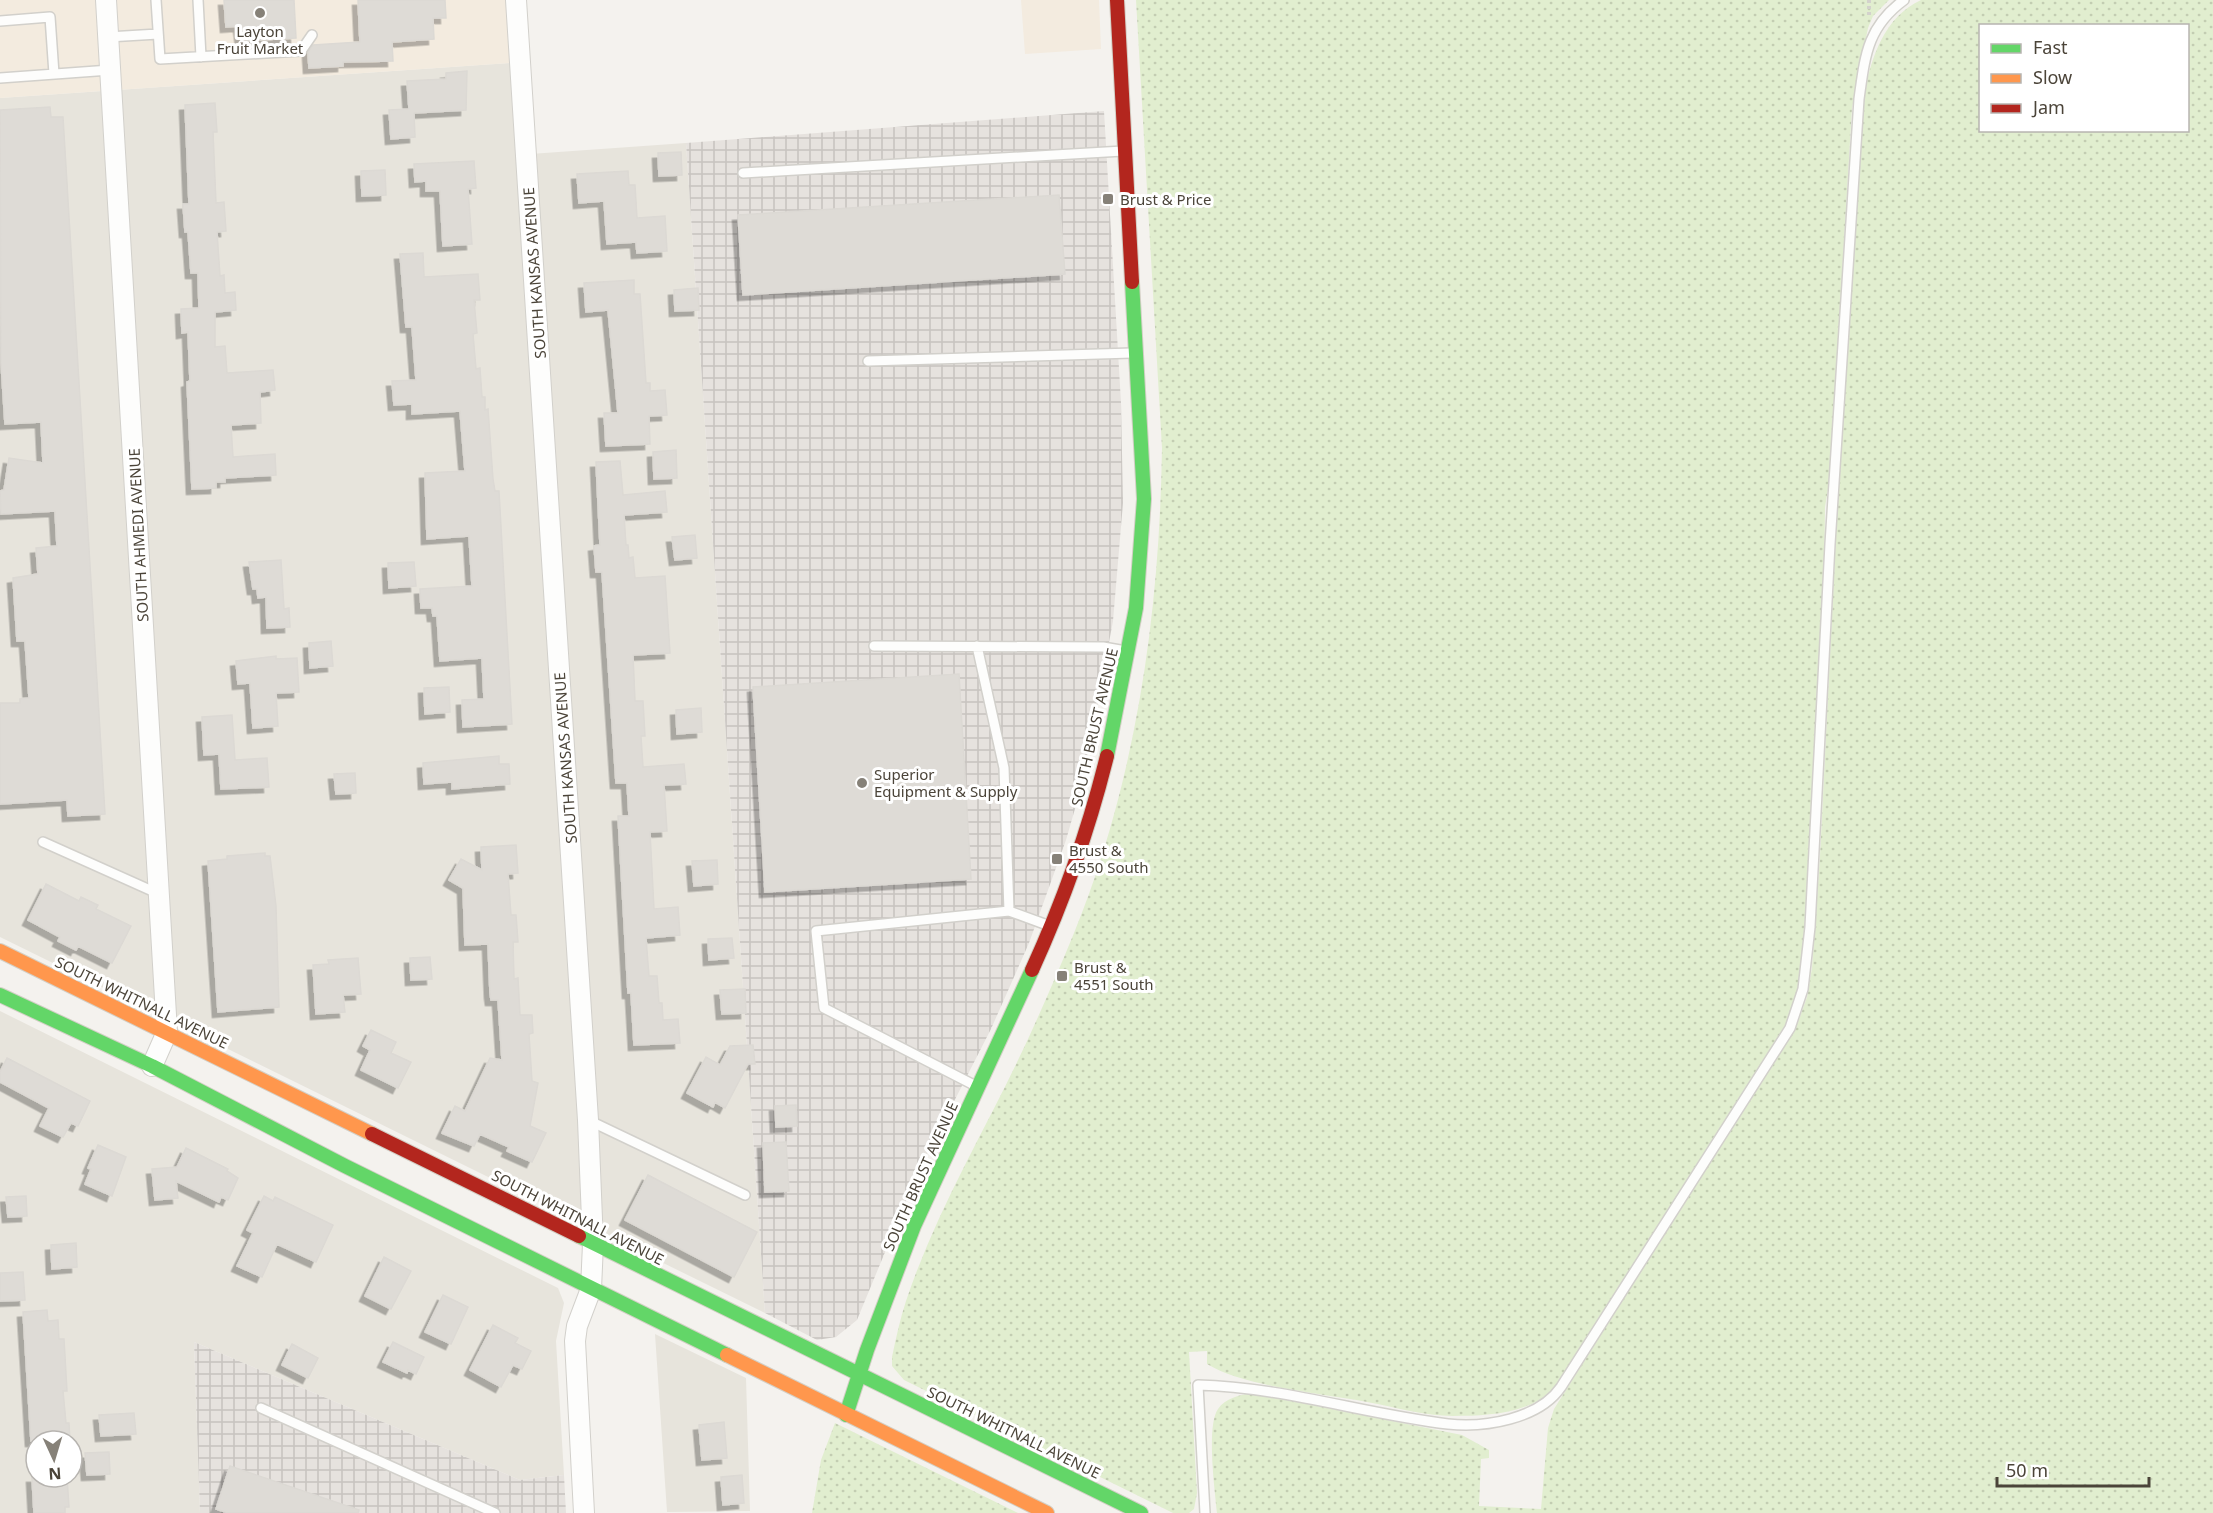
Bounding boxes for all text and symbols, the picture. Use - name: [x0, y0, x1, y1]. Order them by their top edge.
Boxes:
- marker: Layton Fruit Market: [253, 6, 267, 20]
- place label: Layton Fruit Market: [217, 21, 304, 58]
- legend: [1979, 24, 2189, 132]
- text: Fast: [2033, 35, 2068, 59]
- text: Slow: [2033, 65, 2072, 89]
- text: Jam: [2031, 95, 2065, 119]
- street label: SOUTH KANSAS AVENUE: [518, 187, 550, 359]
- place label: Brust & Price: [1120, 189, 1211, 209]
- marker: Brust & Price: [1101, 192, 1115, 206]
- street label: SOUTH AHMEDI AVENUE: [123, 448, 153, 622]
- street label: SOUTH BRUST AVENUE: [1066, 646, 1122, 808]
- street label: SOUTH KANSAS AVENUE: [549, 672, 581, 844]
- place label: Superior Equipment & Supply: [874, 764, 1018, 801]
- marker: Superior Equipment & Supply: [855, 776, 869, 790]
- place label: Brust & 4550 South: [1069, 840, 1149, 877]
- marker: Brust & 4550 South: [1050, 852, 1064, 866]
- street label: SOUTH WHITNALL AVENUE: [52, 951, 232, 1053]
- place label: Brust & 4551 South: [1074, 957, 1154, 994]
- marker: Brust & 4551 South: [1055, 969, 1069, 983]
- street label: SOUTH BRUST AVENUE: [878, 1098, 962, 1254]
- street label: SOUTH WHITNALL AVENUE: [489, 1165, 667, 1269]
- street label: SOUTH WHITNALL AVENUE: [924, 1381, 1104, 1483]
- north arrow: [24, 1429, 84, 1489]
- scale bar: [1997, 1450, 2148, 1488]
- text: 50 m: [2006, 1458, 2048, 1482]
- text: N: [48, 1463, 62, 1485]

